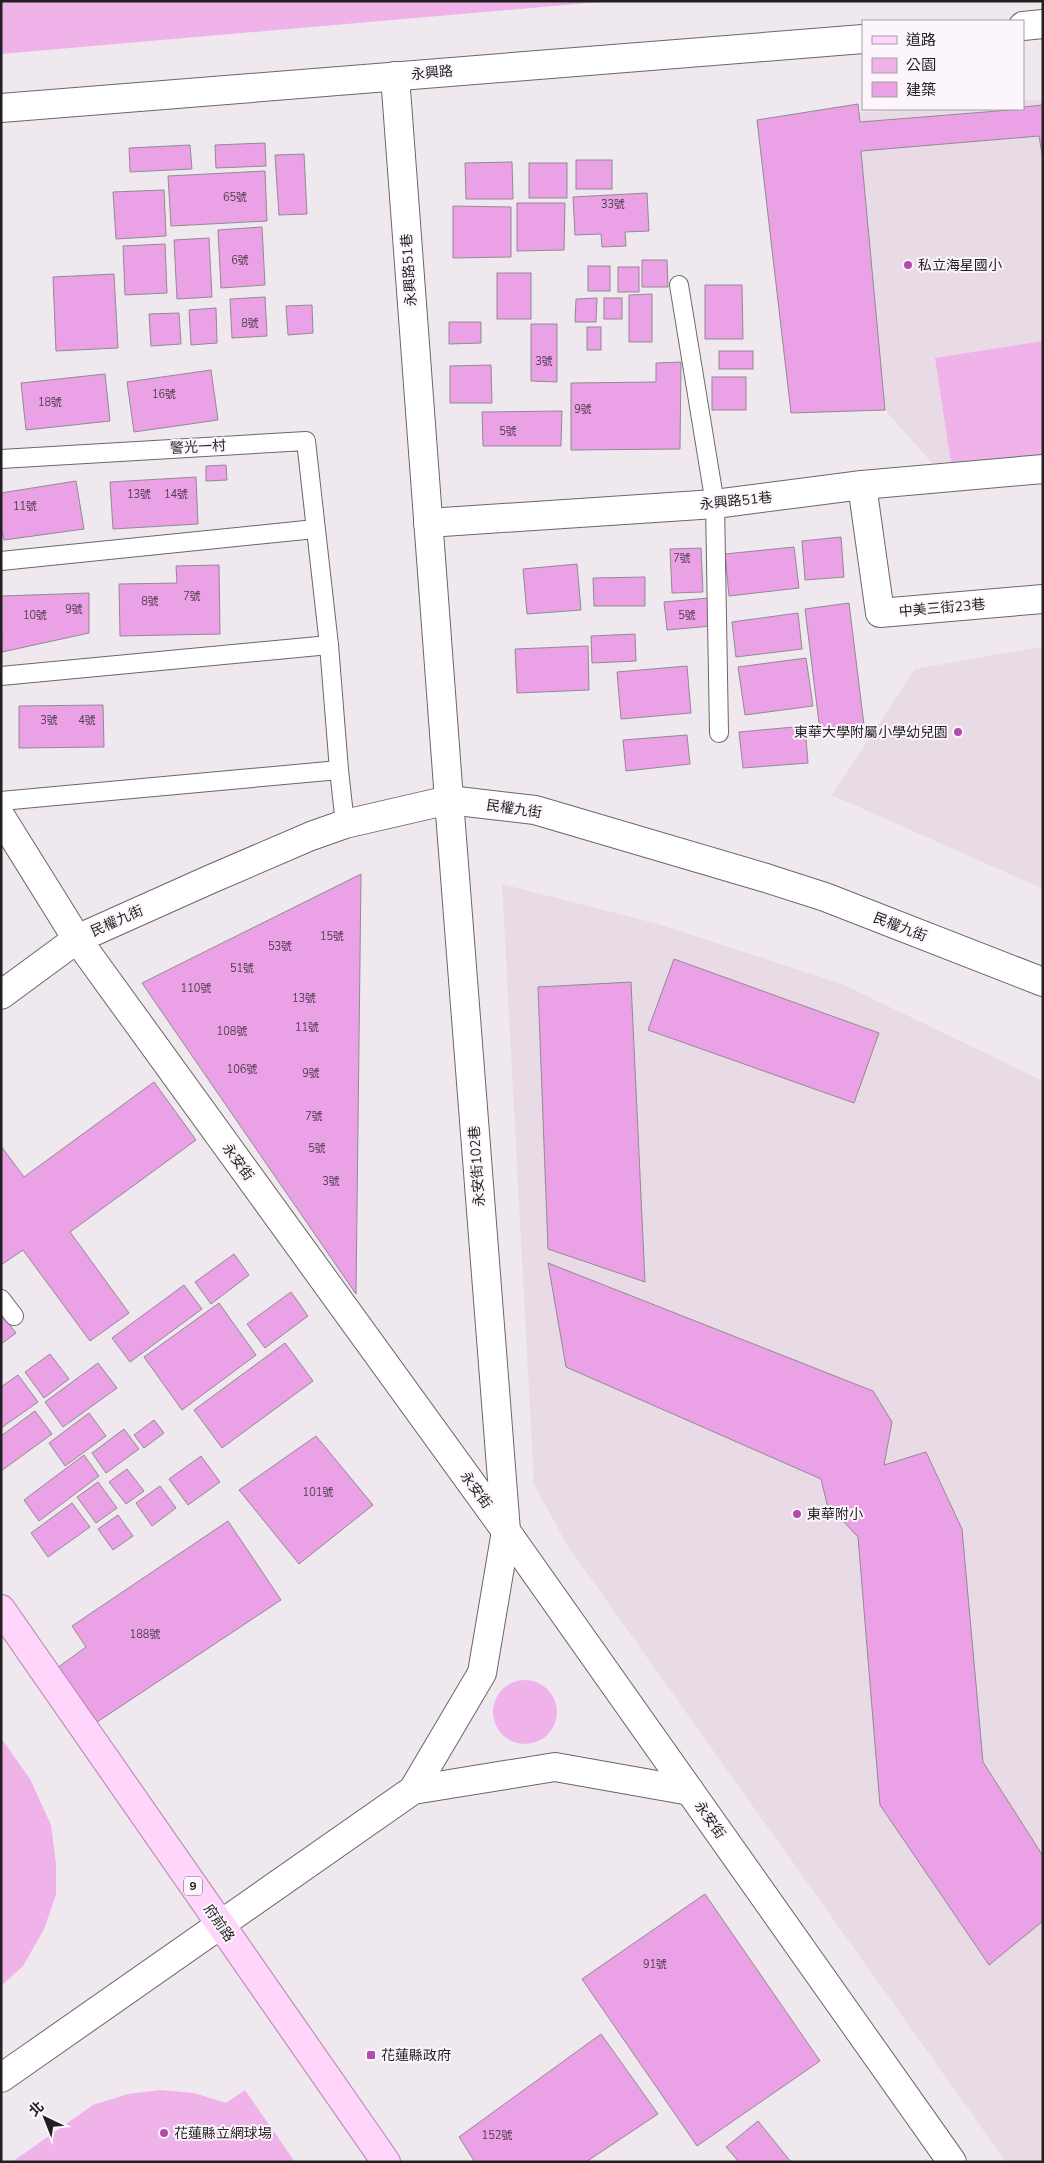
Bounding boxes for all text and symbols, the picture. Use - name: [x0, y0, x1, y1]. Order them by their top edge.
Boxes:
- legend: [862, 20, 1024, 110]
- text: 道路: [906, 30, 936, 50]
- text: 公園: [906, 55, 936, 75]
- street label: 永興路: [410, 62, 454, 84]
- text: 建築: [906, 80, 936, 100]
- house number: 65號: [223, 190, 247, 205]
- house number: 33號: [601, 197, 625, 212]
- street label: 永興路51巷: [397, 233, 421, 307]
- house number: 6號: [231, 253, 249, 268]
- place label: 私立海星國小: [918, 256, 1002, 275]
- marker: 私立海星國小: [902, 259, 914, 271]
- house number: 8號: [241, 316, 259, 331]
- house number: 3號: [535, 354, 553, 369]
- house number: 16號: [152, 387, 176, 402]
- house number: 18號: [38, 395, 62, 410]
- house number: 9號: [574, 402, 592, 417]
- house number: 5號: [499, 424, 517, 439]
- street label: 警光一村: [170, 436, 226, 458]
- house number: 13號: [127, 487, 151, 502]
- house number: 14號: [164, 487, 188, 502]
- street label: 永興路51巷: [699, 488, 773, 514]
- house number: 11號: [13, 499, 37, 514]
- house number: 7號: [673, 551, 691, 566]
- house number: 7號: [183, 589, 201, 604]
- house number: 8號: [141, 594, 159, 609]
- street label: 中美三街23巷: [898, 595, 986, 621]
- house number: 9號: [65, 602, 83, 617]
- house number: 10號: [23, 608, 47, 623]
- house number: 5號: [678, 608, 696, 623]
- house number: 3號: [40, 713, 58, 728]
- house number: 4號: [78, 713, 96, 728]
- place label: 東華大學附屬小學幼兒園: [794, 723, 948, 742]
- marker: 東華大學附屬小學幼兒園: [952, 726, 964, 738]
- street label: 民權九街: [485, 796, 543, 822]
- street label: 民權九街: [88, 901, 146, 941]
- street label: 民權九街: [870, 908, 930, 946]
- house number: 15號: [320, 929, 344, 944]
- house number: 53號: [268, 939, 292, 954]
- house number: 51號: [230, 961, 254, 976]
- house number: 110號: [181, 981, 211, 996]
- house number: 13號: [292, 991, 316, 1006]
- house number: 11號: [295, 1020, 319, 1035]
- house number: 108號: [217, 1024, 247, 1039]
- house number: 106號: [227, 1062, 257, 1077]
- house number: 9號: [302, 1066, 320, 1081]
- house number: 7號: [305, 1109, 323, 1124]
- street label: 永安街102巷: [465, 1125, 489, 1207]
- street label: 永安街: [218, 1139, 258, 1185]
- house number: 5號: [308, 1141, 326, 1156]
- house number: 3號: [322, 1174, 340, 1189]
- street label: 永安街: [456, 1467, 496, 1513]
- house number: 101號: [303, 1485, 333, 1500]
- place label: 東華附小: [807, 1505, 863, 1524]
- marker: 東華附小: [791, 1508, 803, 1520]
- house number: 188號: [130, 1627, 160, 1642]
- street label: 永安街: [690, 1797, 730, 1843]
- road number: 9: [184, 1876, 202, 1895]
- street label: 府前路: [199, 1900, 239, 1946]
- house number: 91號: [643, 1957, 667, 1972]
- place label: 花蓮縣政府: [381, 2046, 451, 2065]
- marker: 花蓮縣政府: [365, 2049, 377, 2061]
- north arrow: [20, 2093, 70, 2143]
- text: 北: [25, 2097, 48, 2121]
- place label: 花蓮縣立網球場: [174, 2124, 272, 2143]
- marker: 花蓮縣立網球場: [158, 2127, 170, 2139]
- house number: 152號: [482, 2128, 512, 2143]

